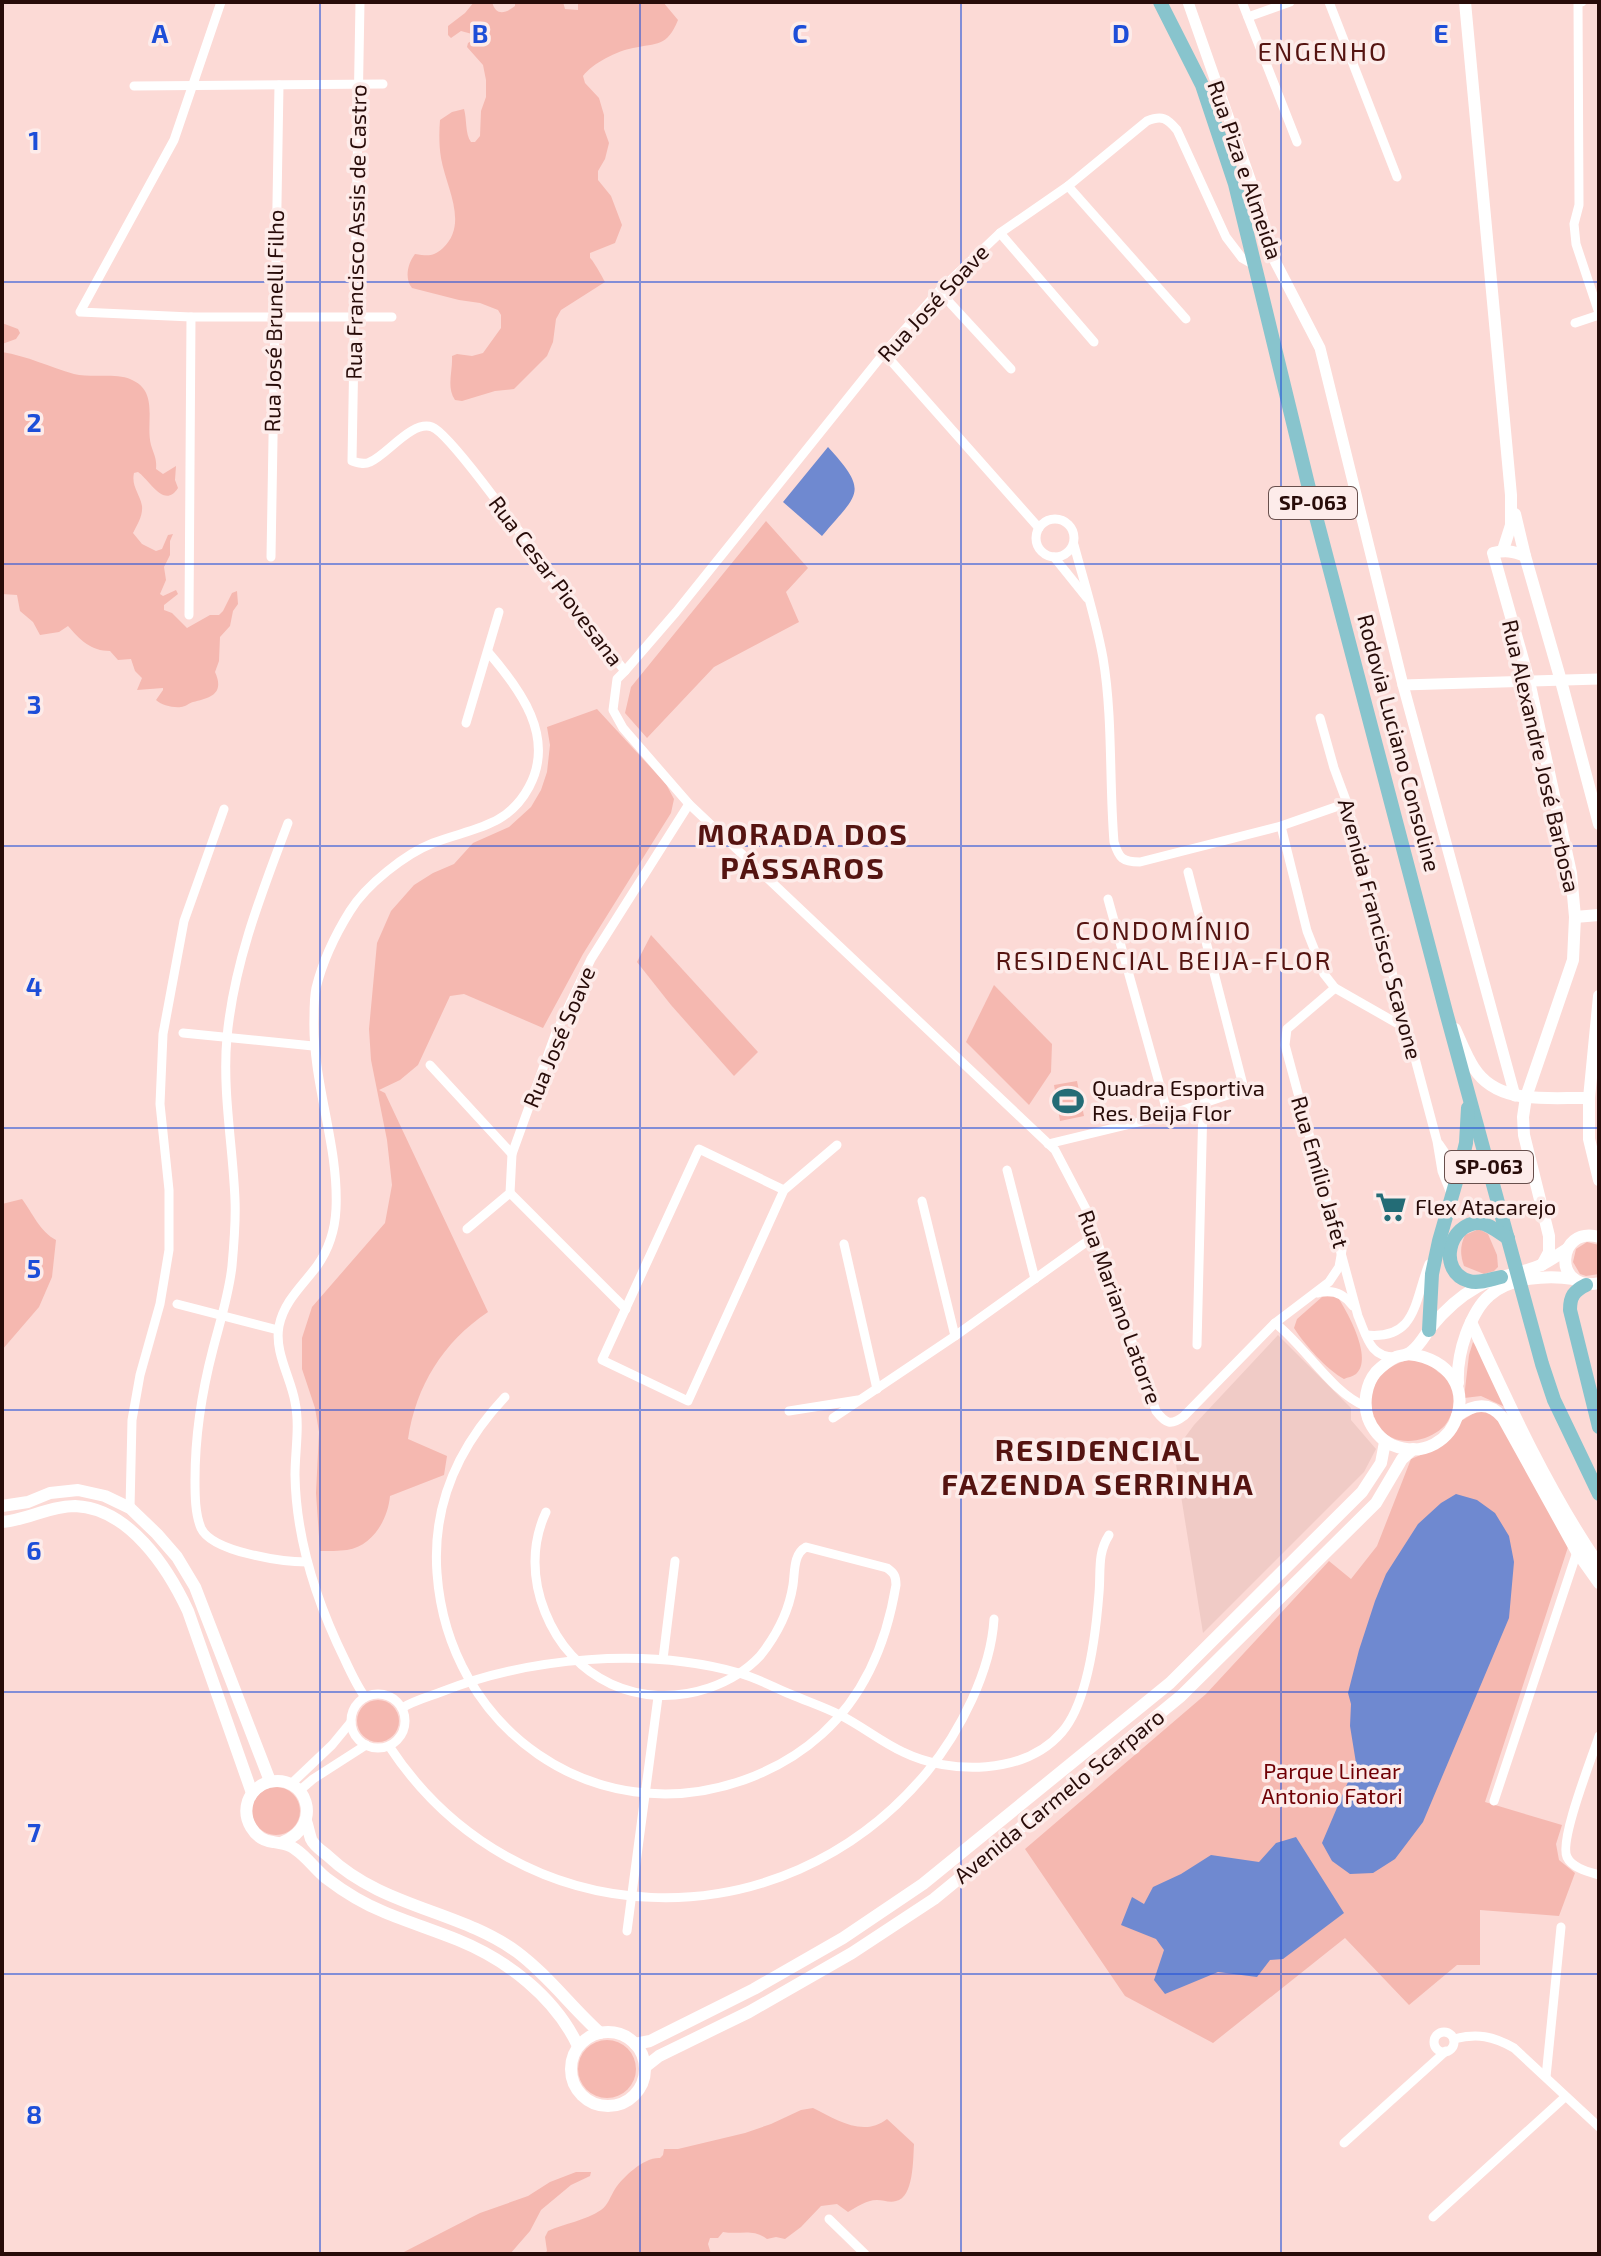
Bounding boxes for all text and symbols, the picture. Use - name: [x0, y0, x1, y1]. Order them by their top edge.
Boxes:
- text: A: [152, 17, 169, 48]
- text: B: [472, 17, 488, 48]
- text: C: [792, 17, 808, 48]
- text: D: [1112, 17, 1130, 48]
- text: E: [1433, 17, 1449, 48]
- district label: ENGENHO: [1258, 35, 1388, 66]
- street label: Rua Piza e Almeida: [1203, 77, 1289, 263]
- street label: Rua Francisco Assis de Castro: [339, 84, 371, 380]
- text: 1: [28, 124, 40, 155]
- street label: Rua José Brunelli Filho: [258, 209, 288, 433]
- street label: Rua José Soave: [871, 238, 993, 366]
- text: 2: [26, 406, 42, 437]
- road number: SP-063: [1269, 487, 1357, 519]
- street label: Rua Cesar Piovesana: [484, 490, 629, 671]
- street label: Rodovia Luciano Consoline: [1353, 611, 1447, 874]
- street label: Rua Alexandre José Barbosa: [1498, 617, 1586, 895]
- text: 3: [27, 688, 41, 719]
- street label: Avenida Francisco Scavone: [1334, 796, 1428, 1062]
- district label: MORADA DOS PÁSSAROS: [697, 815, 909, 885]
- district label: CONDOMÍNIO RESIDENCIAL BEIJA-FLOR: [995, 914, 1333, 975]
- street label: Rua José Soave: [517, 962, 600, 1111]
- text: 4: [26, 970, 42, 1001]
- place label: Quadra Esportiva Res. Beija Flor: [1092, 1074, 1265, 1126]
- sports icon: Quadra Esportiva Res. Beija Flor: [1051, 1084, 1085, 1118]
- street label: Rua Emílio Jafet: [1287, 1093, 1355, 1251]
- road number: SP-063: [1445, 1151, 1533, 1183]
- supermarket icon: Flex Atacarejo: [1374, 1190, 1408, 1224]
- place label: Flex Atacarejo: [1415, 1193, 1556, 1220]
- street label: Rua Mariano Latorre: [1074, 1206, 1168, 1407]
- text: 5: [27, 1252, 41, 1283]
- district label: RESIDENCIAL FAZENDA SERRINHA: [941, 1431, 1255, 1501]
- text: 6: [26, 1534, 42, 1565]
- street label: Avenida Carmelo Scarparo: [948, 1702, 1169, 1888]
- park label: Parque Linear Antonio Fatori: [1261, 1757, 1403, 1808]
- text: 7: [27, 1816, 41, 1847]
- text: 8: [26, 2098, 42, 2129]

